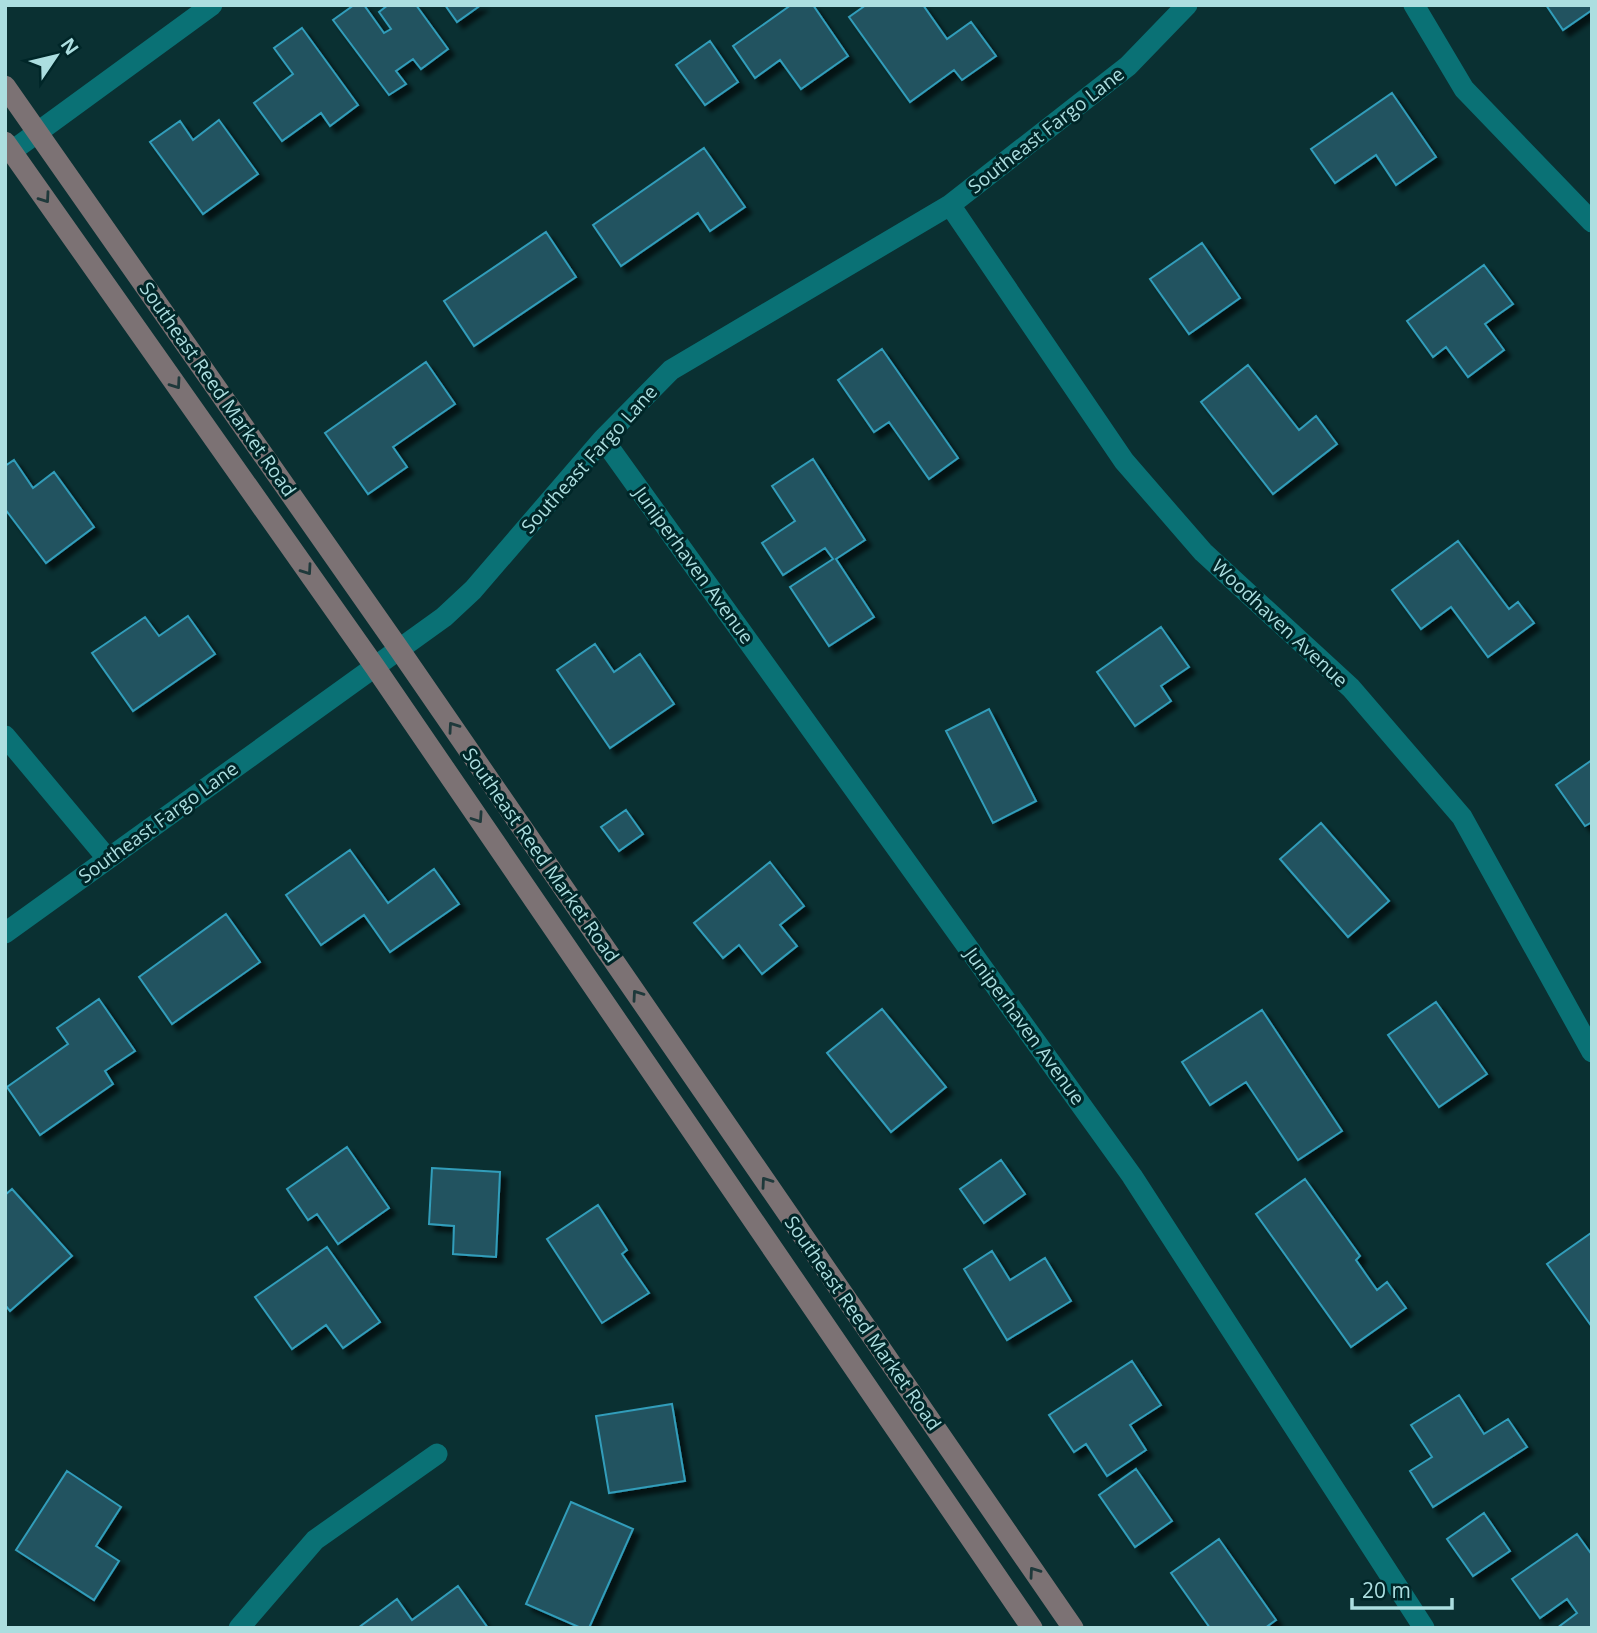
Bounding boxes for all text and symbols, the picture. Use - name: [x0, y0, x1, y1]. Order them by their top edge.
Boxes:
- north arrow: [21, 21, 91, 91]
- text: N: [55, 32, 85, 60]
- street label: Southeast Fargo Lane: [963, 61, 1129, 199]
- one-way arrow: [37, 190, 49, 203]
- street label: Southeast Reed Market Road: [134, 276, 302, 502]
- one-way arrow: [168, 376, 180, 389]
- street label: Southeast Fargo Lane: [515, 379, 663, 539]
- street label: Juniperhaven Avenue: [627, 480, 760, 649]
- street label: Woodhaven Avenue: [1206, 553, 1354, 693]
- one-way arrow: [299, 562, 311, 575]
- one-way arrow: [449, 722, 461, 735]
- street label: Southeast Reed Market Road: [457, 742, 625, 968]
- street label: Southeast Fargo Lane: [73, 755, 243, 889]
- one-way arrow: [470, 810, 483, 823]
- street label: Juniperhaven Avenue: [958, 941, 1091, 1110]
- one-way arrow: [633, 990, 645, 1003]
- one-way arrow: [762, 1177, 774, 1190]
- street label: Southeast Reed Market Road: [779, 1210, 947, 1436]
- one-way arrow: [1029, 1566, 1042, 1579]
- scale bar: [1352, 1566, 1452, 1610]
- text: 20 m: [1362, 1576, 1411, 1604]

